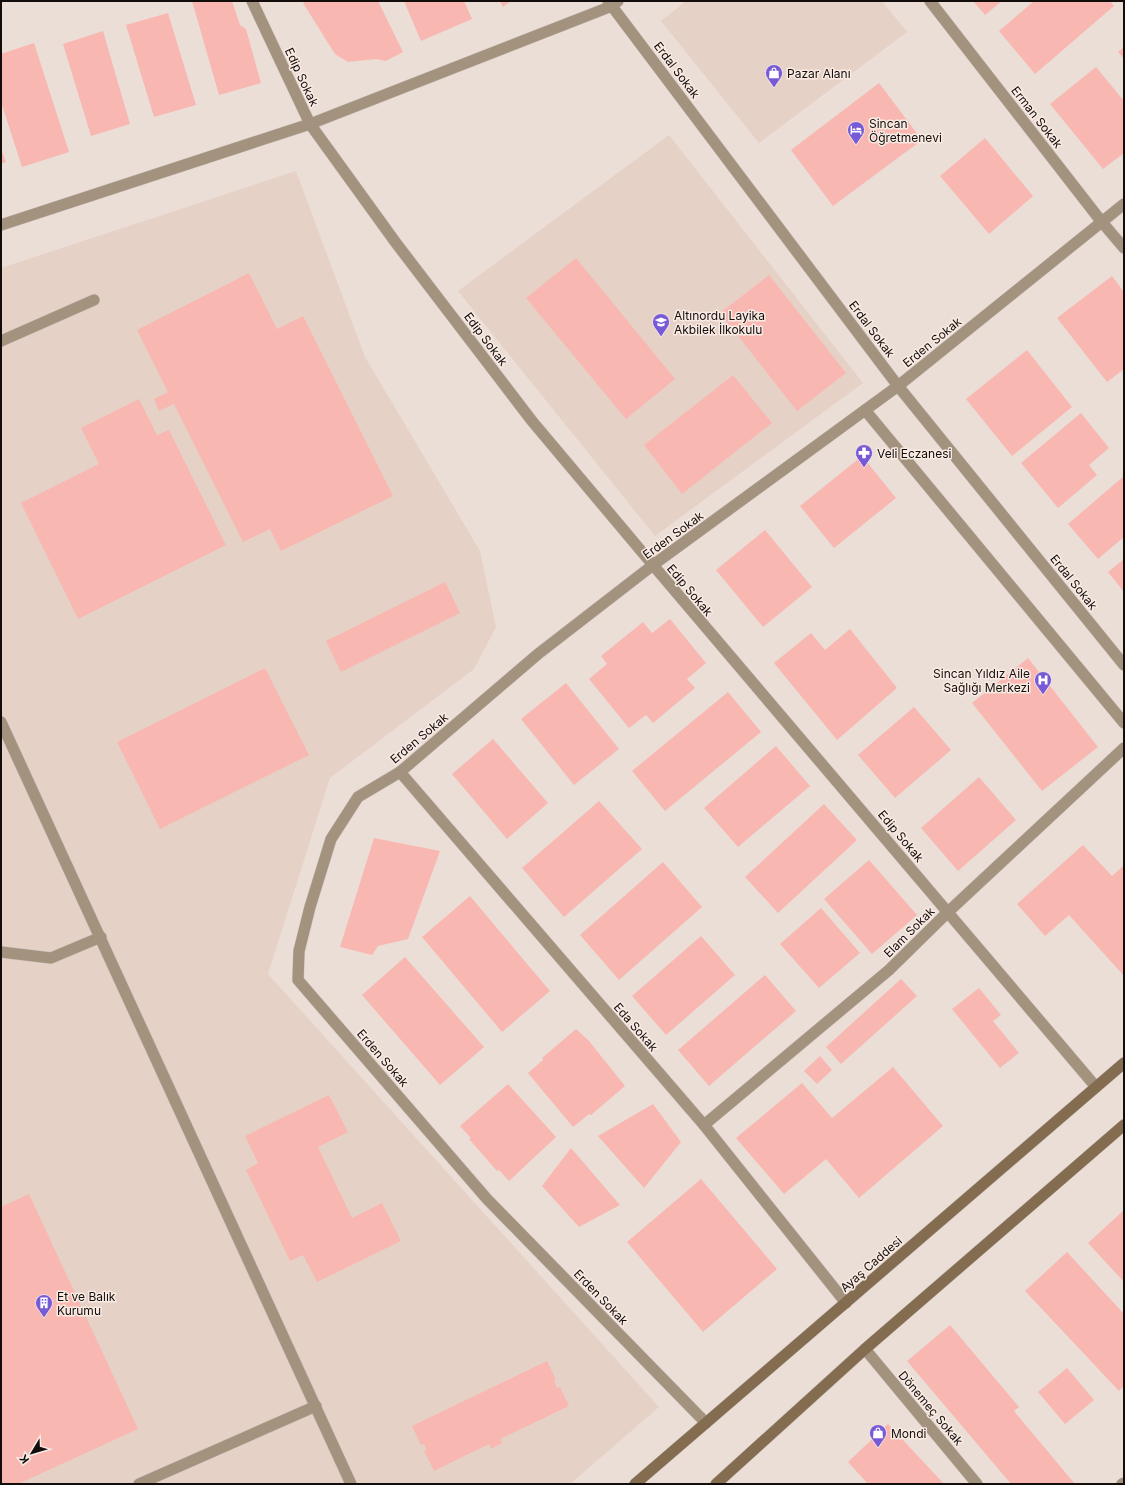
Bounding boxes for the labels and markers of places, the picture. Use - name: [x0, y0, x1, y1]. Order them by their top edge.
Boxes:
- shop icon: Pazar Alanı: [764, 63, 784, 88]
- place label: Pazar Alanı: [787, 66, 851, 81]
- place label: Sincan Öğretmenevi: [869, 116, 942, 145]
- hotel icon: Sincan Öğretmenevi: [846, 120, 866, 145]
- place label: Altınordu Layika Akbilek İlkokulu: [674, 308, 765, 337]
- school or university icon: Altınordu Layika Akbilek İlkokulu: [651, 312, 671, 337]
- pharmacy icon: Veli Eczanesi: [854, 443, 874, 468]
- place label: Veli Eczanesi: [877, 446, 952, 461]
- place label: Sincan Yıldız Aile Sağlığı Merkezi: [933, 666, 1030, 695]
- hospital icon: Sincan Yıldız Aile Sağlığı Merkezi: [1033, 670, 1053, 695]
- place label: Et ve Balık Kurumu: [57, 1289, 116, 1318]
- building icon: Et ve Balık Kurumu: [34, 1293, 54, 1318]
- shop icon: Mondi: [868, 1423, 888, 1448]
- place label: Mondi: [891, 1426, 926, 1441]

